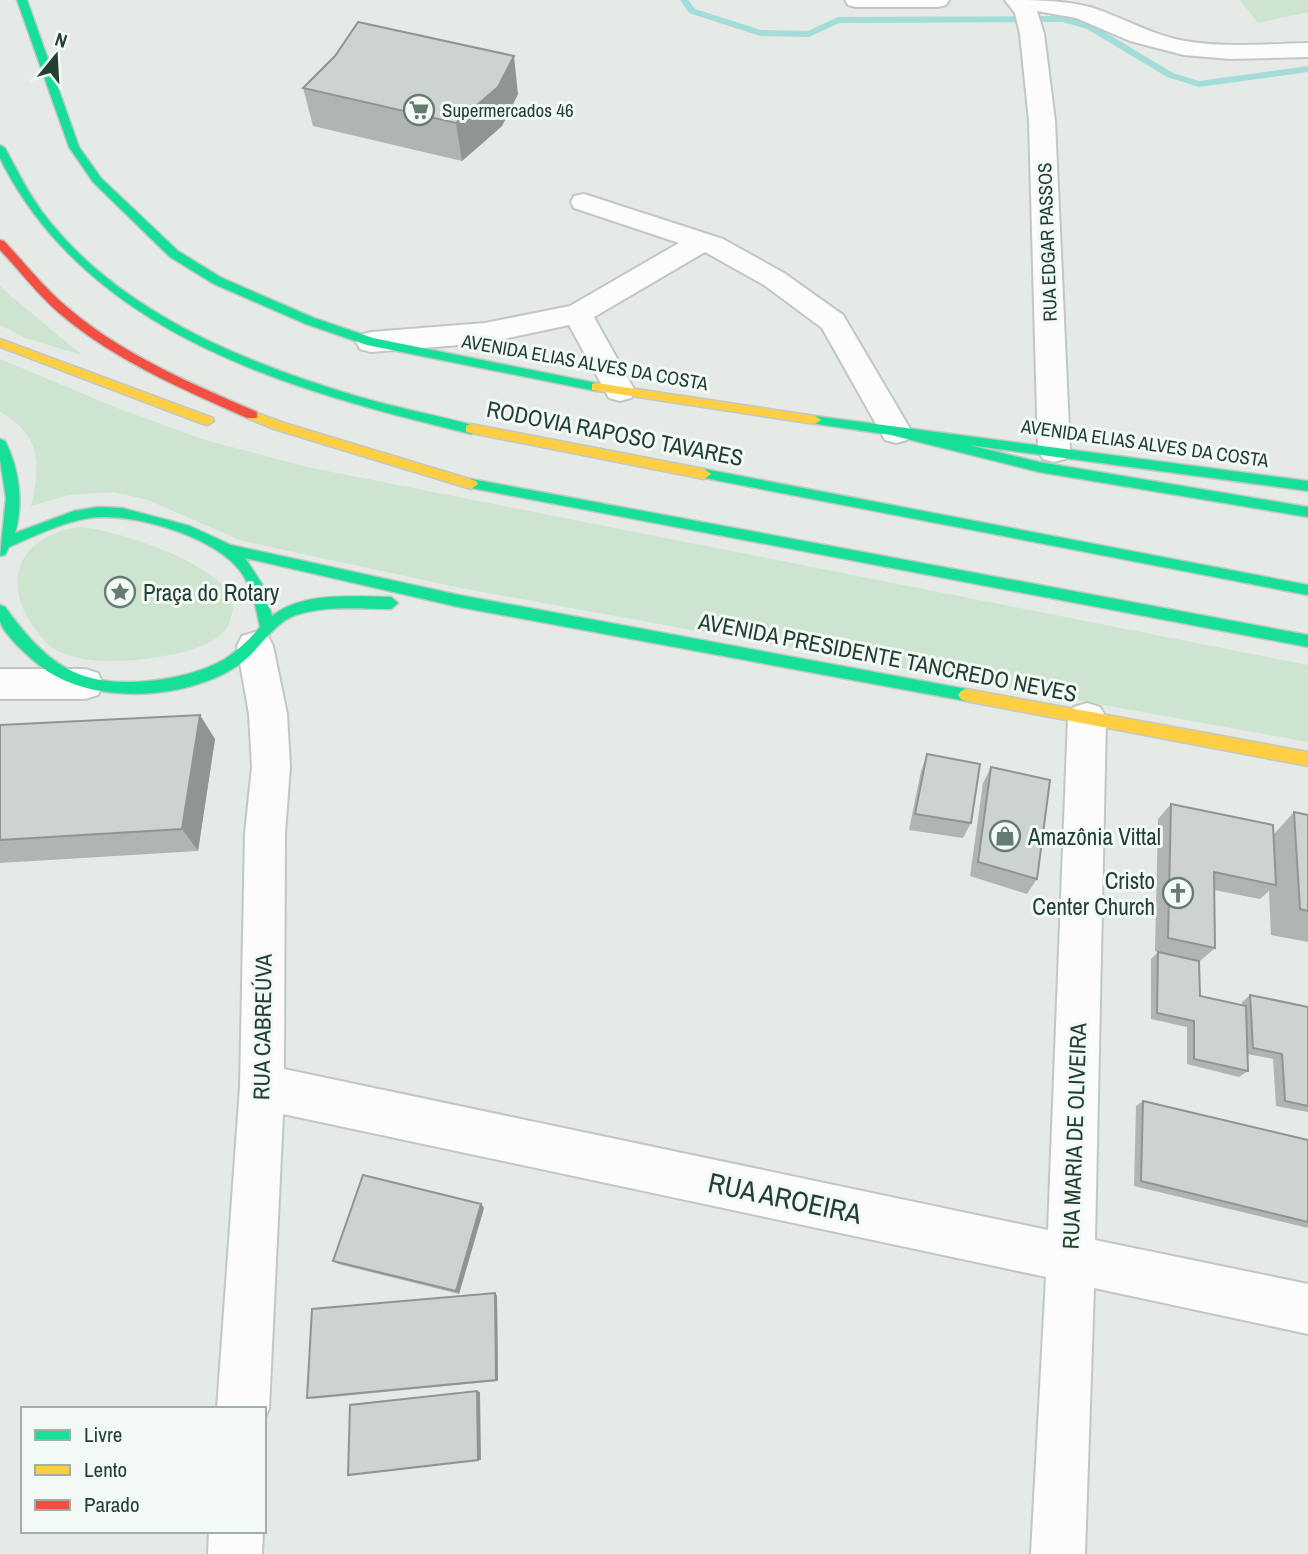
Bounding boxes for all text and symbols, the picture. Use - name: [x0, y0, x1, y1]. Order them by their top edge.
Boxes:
- north arrow: [21, 21, 91, 91]
- text: N: [52, 26, 71, 54]
- supermarket icon: Supermercados 46: [402, 93, 436, 127]
- place label: Supermercados 46: [442, 97, 574, 123]
- street label: RUA EDGAR PASSOS: [1031, 162, 1063, 322]
- street label: AVENIDA ELIAS ALVES DA COSTA: [459, 327, 711, 397]
- street label: RODOVIA RAPOSO TAVARES: [484, 393, 746, 473]
- street label: AVENIDA ELIAS ALVES DA COSTA: [1019, 413, 1271, 473]
- place icon: Praça do Rotary: [103, 575, 137, 609]
- place label: Praça do Rotary: [143, 577, 280, 608]
- street label: AVENIDA PRESIDENTE TANCREDO NEVES: [695, 605, 1080, 709]
- shop icon: Amazônia Vittal: [988, 819, 1022, 853]
- place label: Amazônia Vittal: [1027, 821, 1161, 852]
- place label: Cristo Center Church: [1032, 865, 1155, 922]
- church icon: Cristo Center Church: [1161, 876, 1195, 910]
- street label: RUA CABREÚVA: [245, 953, 279, 1100]
- street label: RUA MARIA DE OLIVEIRA: [1055, 1022, 1093, 1250]
- street label: RUA AROEIRA: [705, 1163, 866, 1233]
- legend: [21, 1407, 266, 1533]
- text: Livre: [84, 1420, 122, 1449]
- text: Lento: [84, 1455, 127, 1484]
- text: Parado: [84, 1490, 140, 1519]

